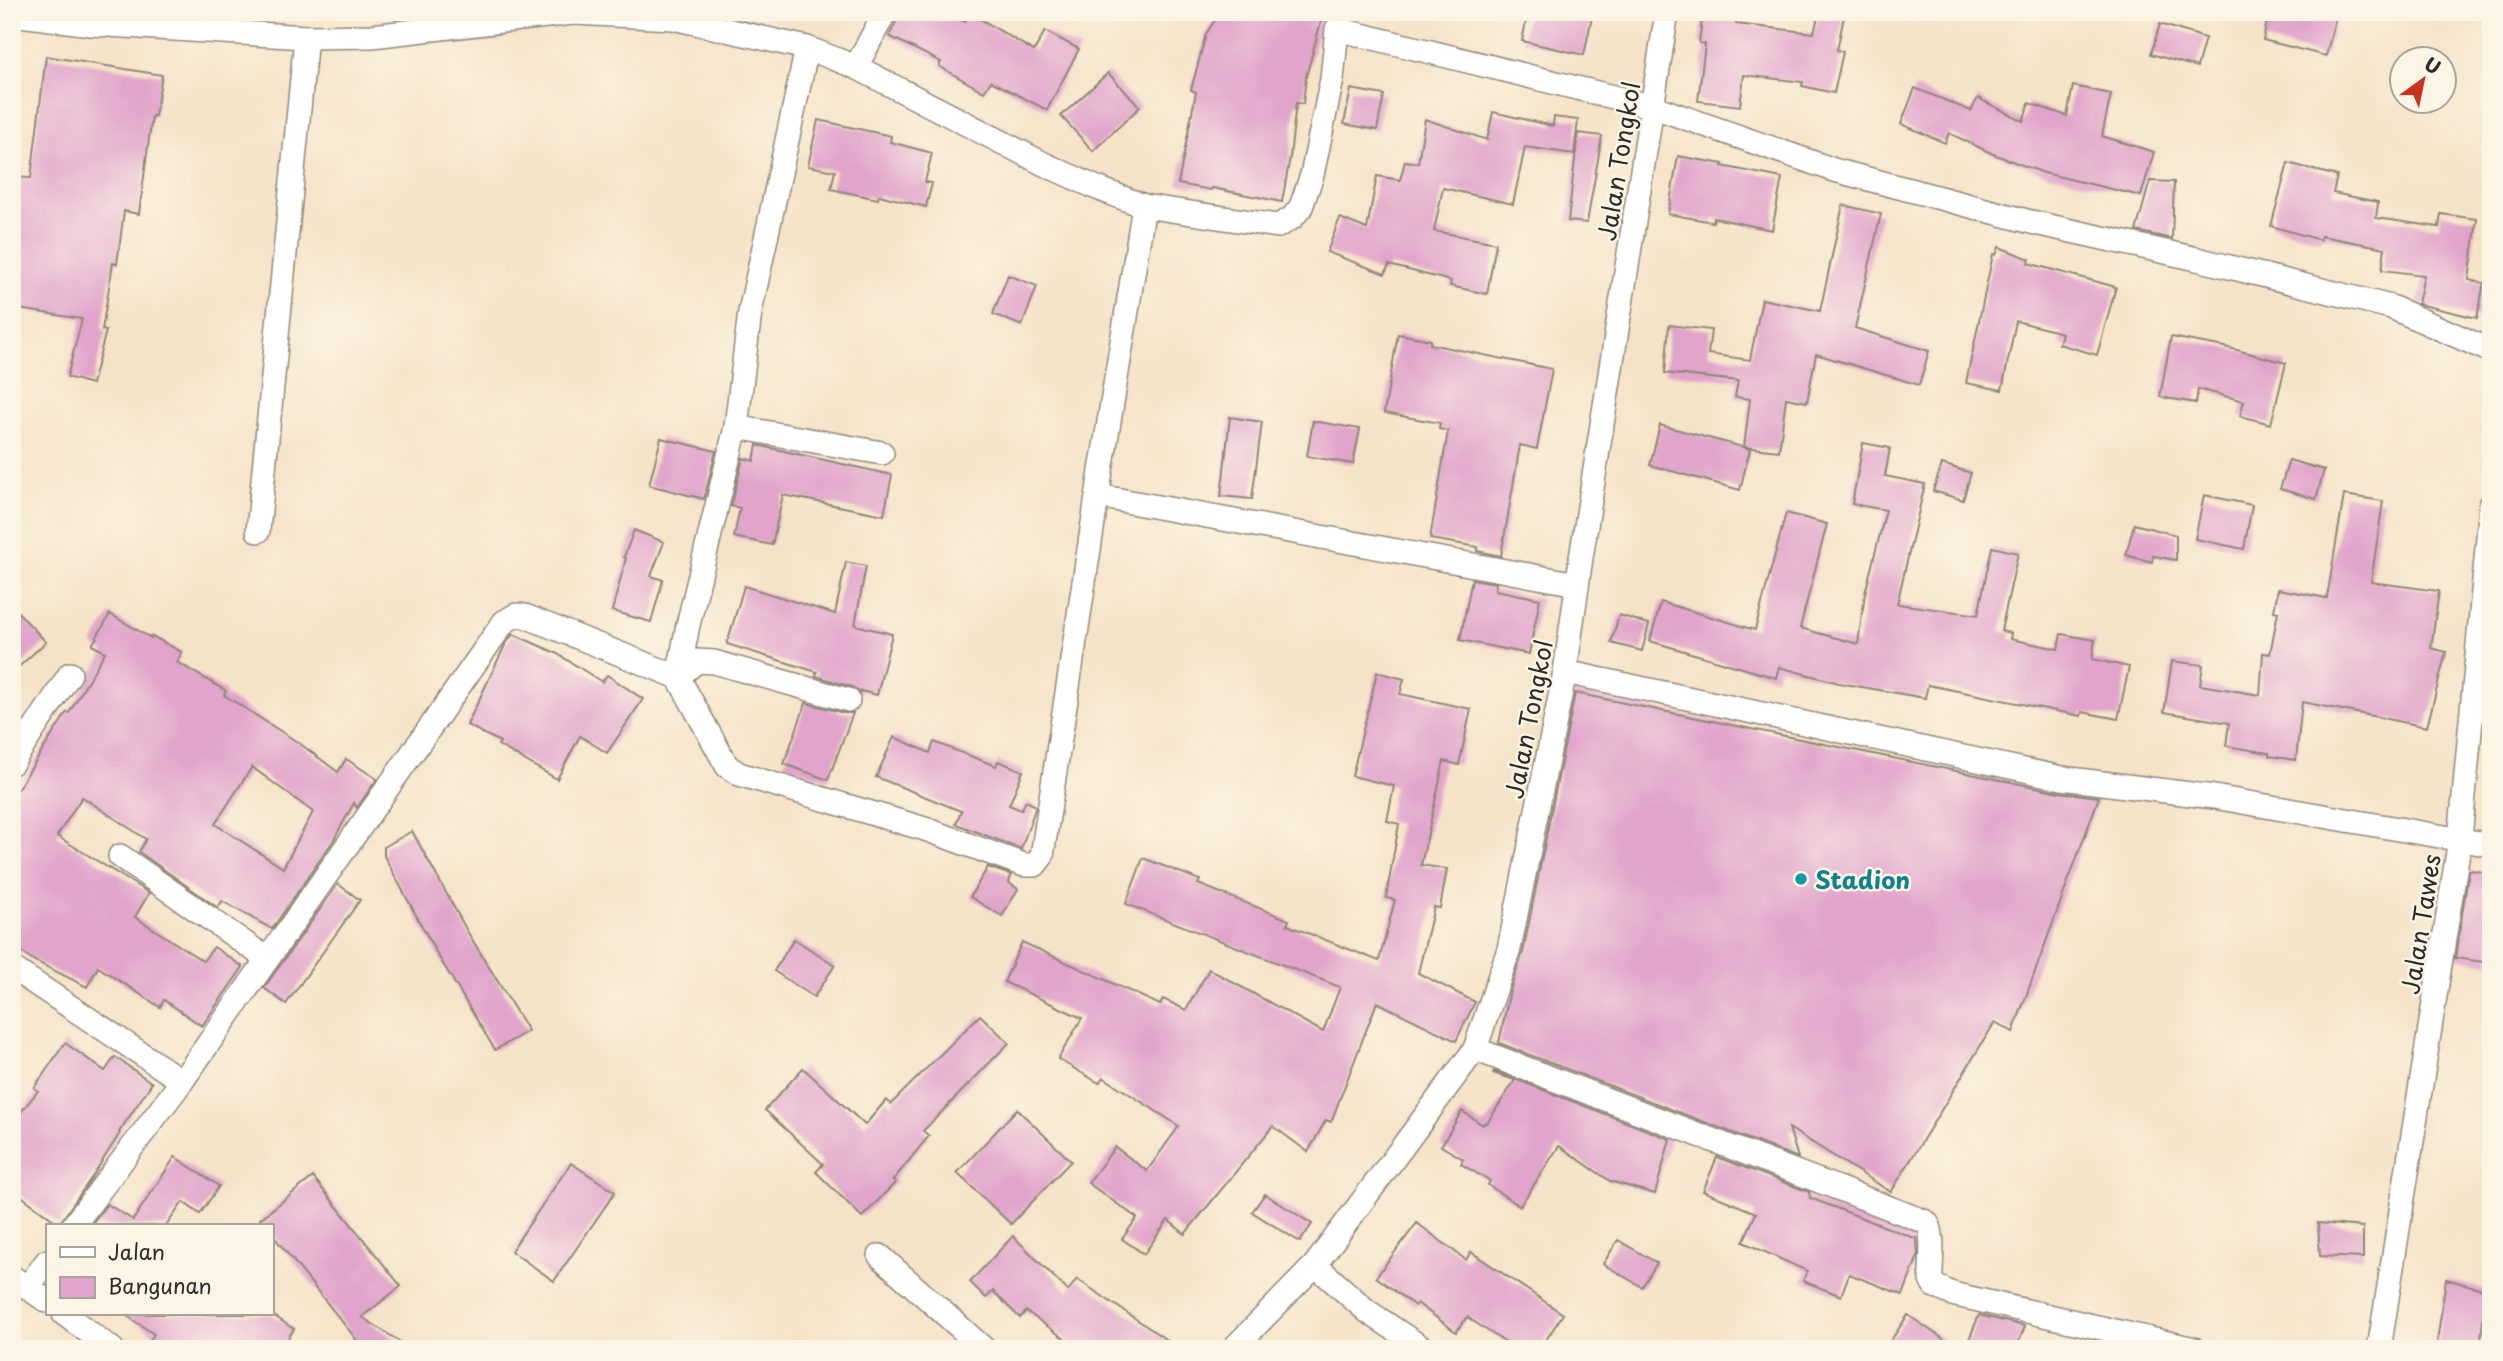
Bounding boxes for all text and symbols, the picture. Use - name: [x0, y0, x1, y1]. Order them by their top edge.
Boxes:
- north arrow: [2388, 46, 2458, 116]
- text: U: [2419, 49, 2446, 81]
- street label: Jalan Tongkol: [1588, 79, 1648, 243]
- street label: Jalan Tongkol: [1495, 637, 1561, 801]
- street label: Jalan Tawes: [2391, 851, 2449, 997]
- place label: Stadion: [1815, 861, 1910, 897]
- marker: Stadion: [1793, 871, 1809, 887]
- legend: [46, 1224, 273, 1316]
- text: Jalan: [108, 1235, 165, 1267]
- text: Bangunan: [108, 1269, 212, 1301]

